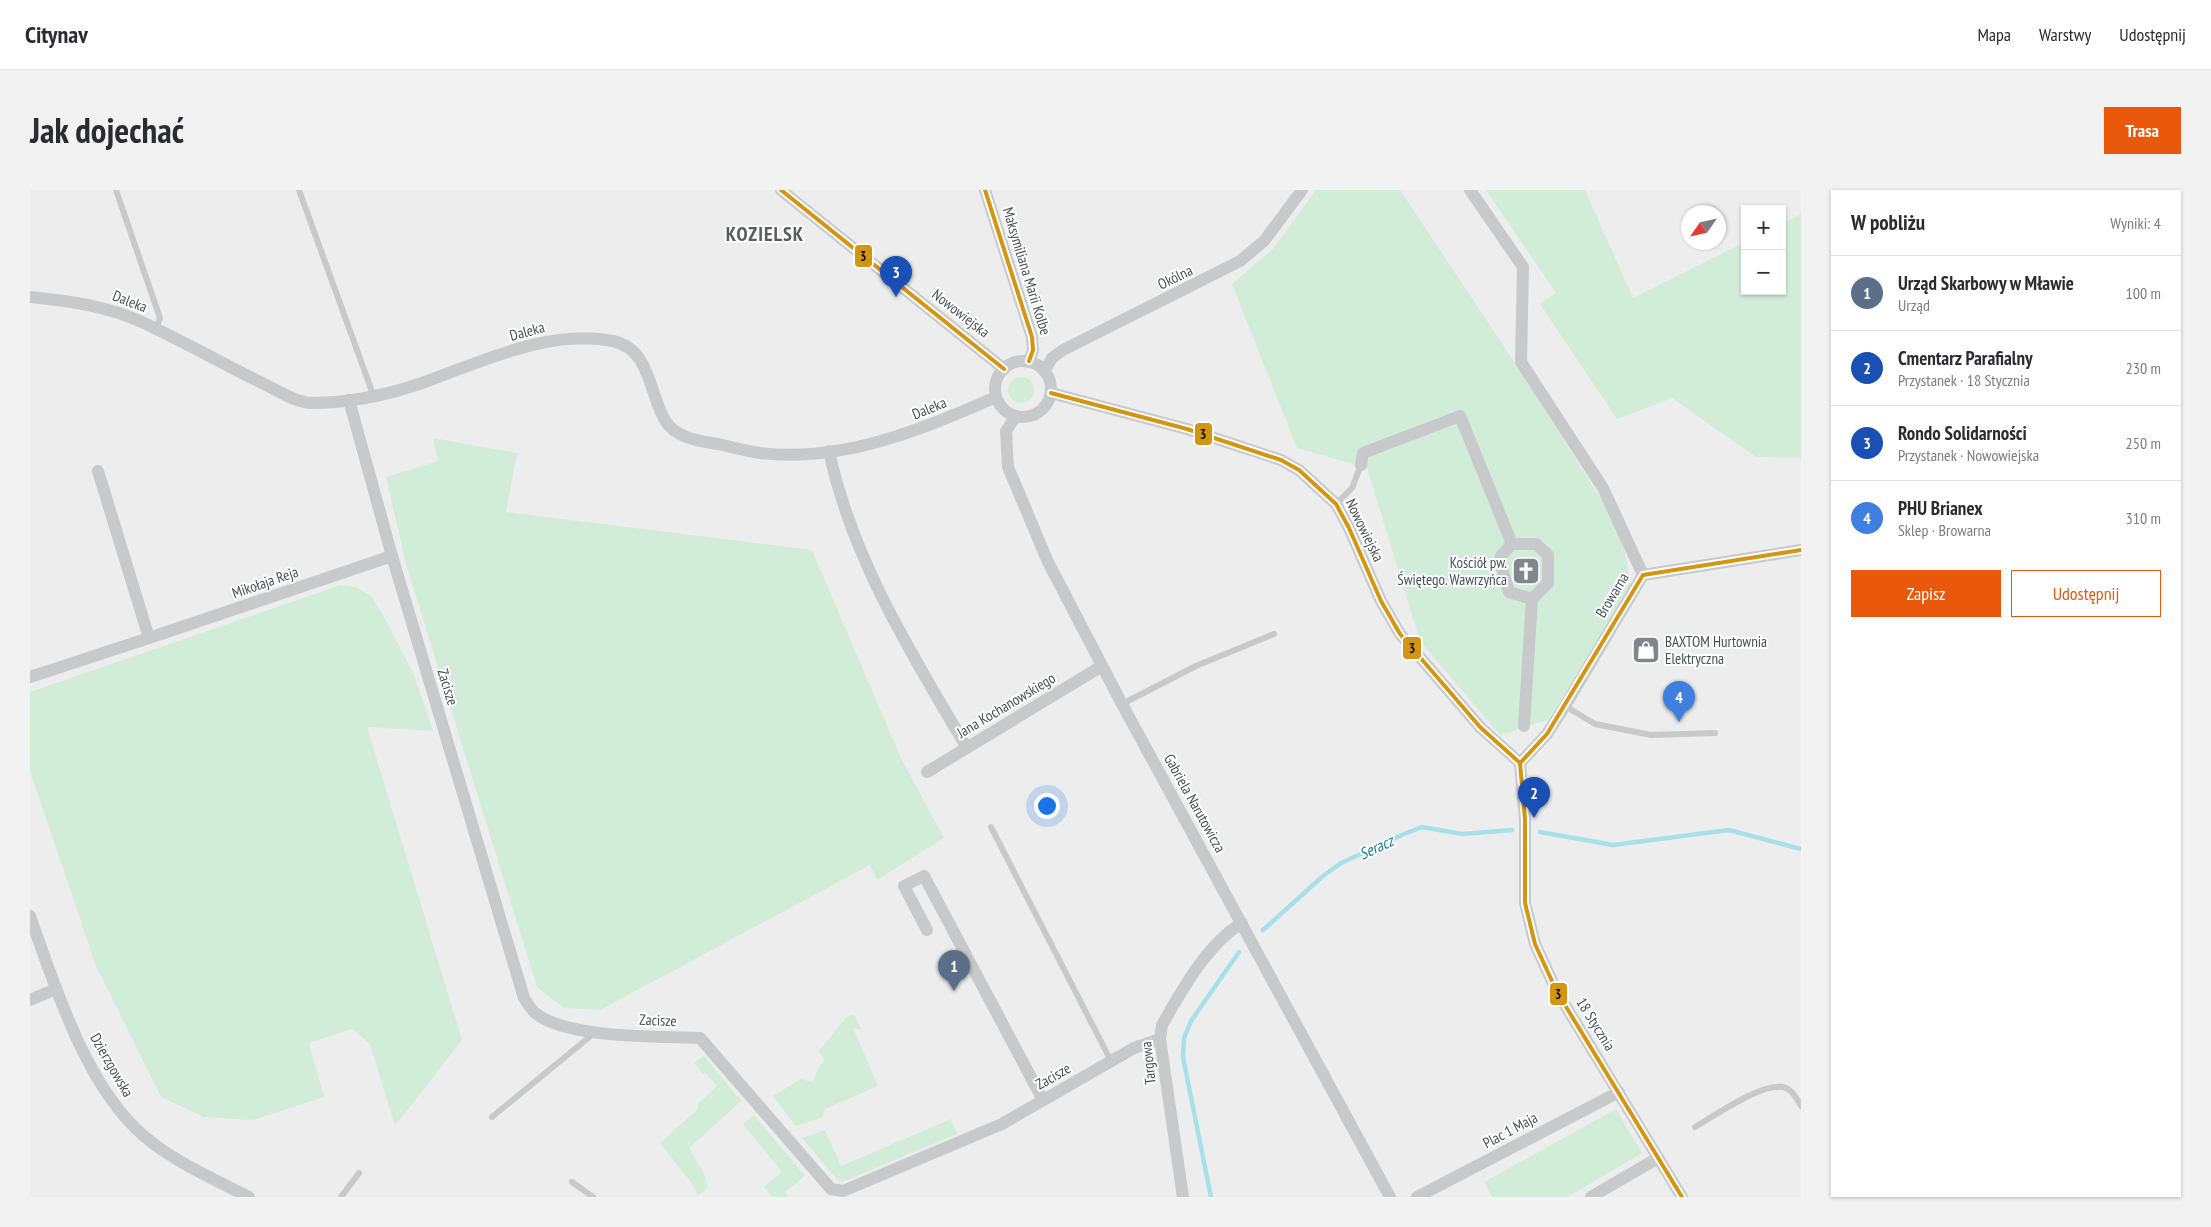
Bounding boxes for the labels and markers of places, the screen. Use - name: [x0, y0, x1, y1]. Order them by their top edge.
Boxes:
- pin: 3: [880, 256, 912, 297]
- place label: Kościół pw. Świętego. Wawrzyńca: [1397, 553, 1507, 589]
- church icon: Kościół pw. Świętego. Wawrzyńca: [1511, 556, 1541, 586]
- place label: BAXTOM Hurtownia Elektryczna: [1665, 632, 1767, 668]
- shop icon: BAXTOM Hurtownia Elektryczna: [1631, 635, 1661, 665]
- pin: 4: [1663, 681, 1695, 722]
- pin: 2: [1518, 777, 1550, 818]
- pin: 1: [938, 950, 970, 991]

